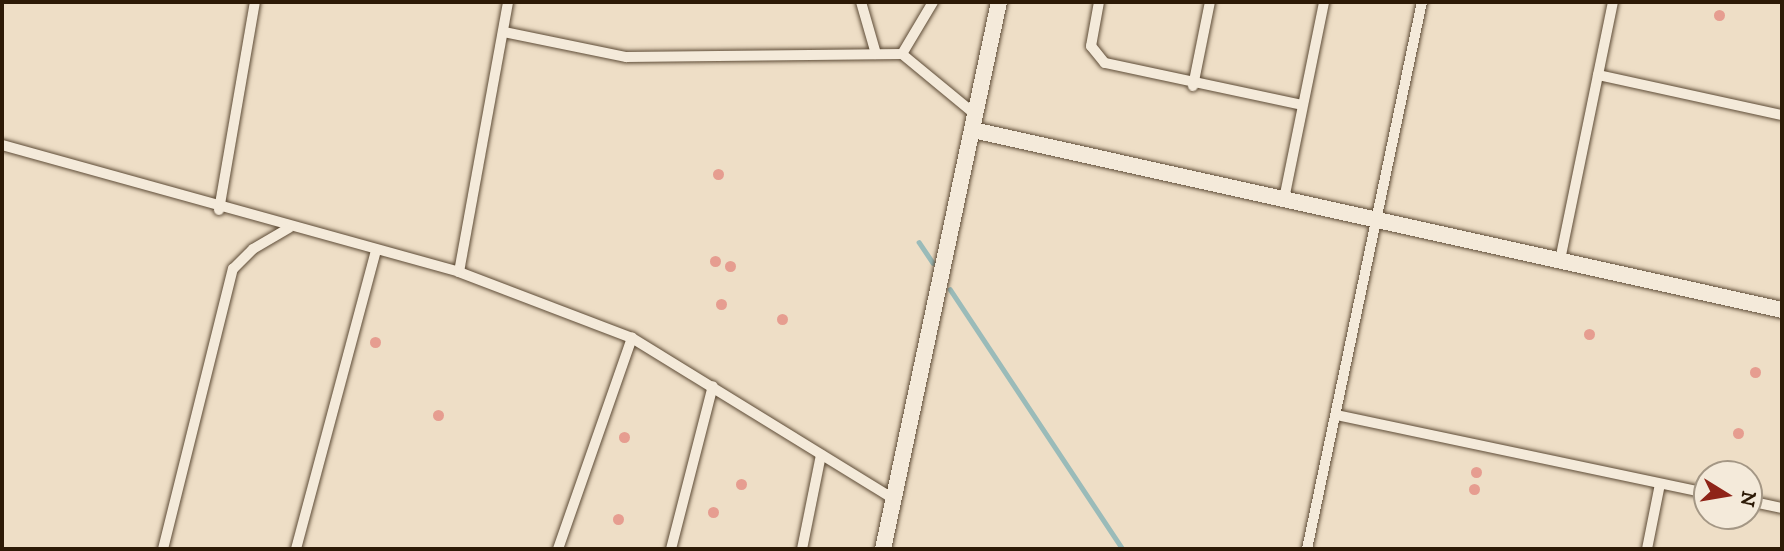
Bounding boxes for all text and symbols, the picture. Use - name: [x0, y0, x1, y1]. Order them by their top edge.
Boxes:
- north arrow: [1693, 460, 1763, 530]
- text: N: [1734, 489, 1760, 509]

